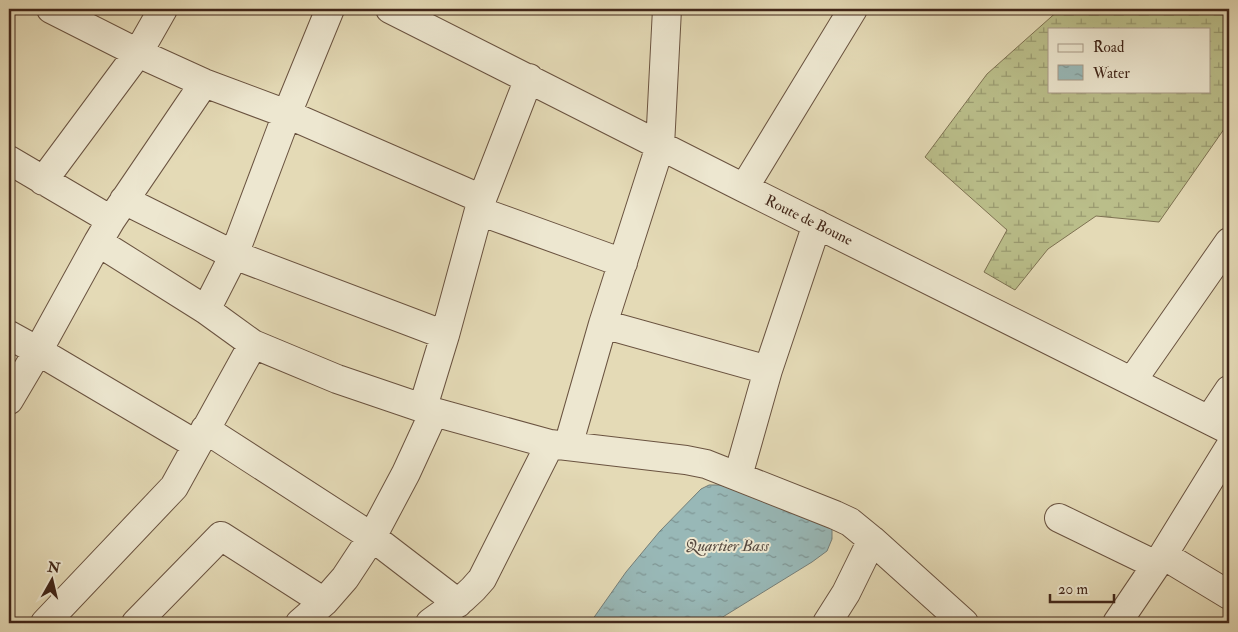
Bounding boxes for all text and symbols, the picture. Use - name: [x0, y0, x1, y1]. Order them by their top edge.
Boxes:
- legend: [1048, 28, 1210, 92]
- text: Road: [1093, 38, 1125, 57]
- text: Water: [1092, 64, 1130, 83]
- street label: Route de Boune: [762, 191, 856, 250]
- water label: Quartier Bass: [685, 536, 769, 556]
- north arrow: [28, 554, 78, 604]
- text: N: [45, 558, 62, 577]
- scale bar: [1050, 572, 1114, 604]
- text: 20 m: [1058, 580, 1088, 599]

